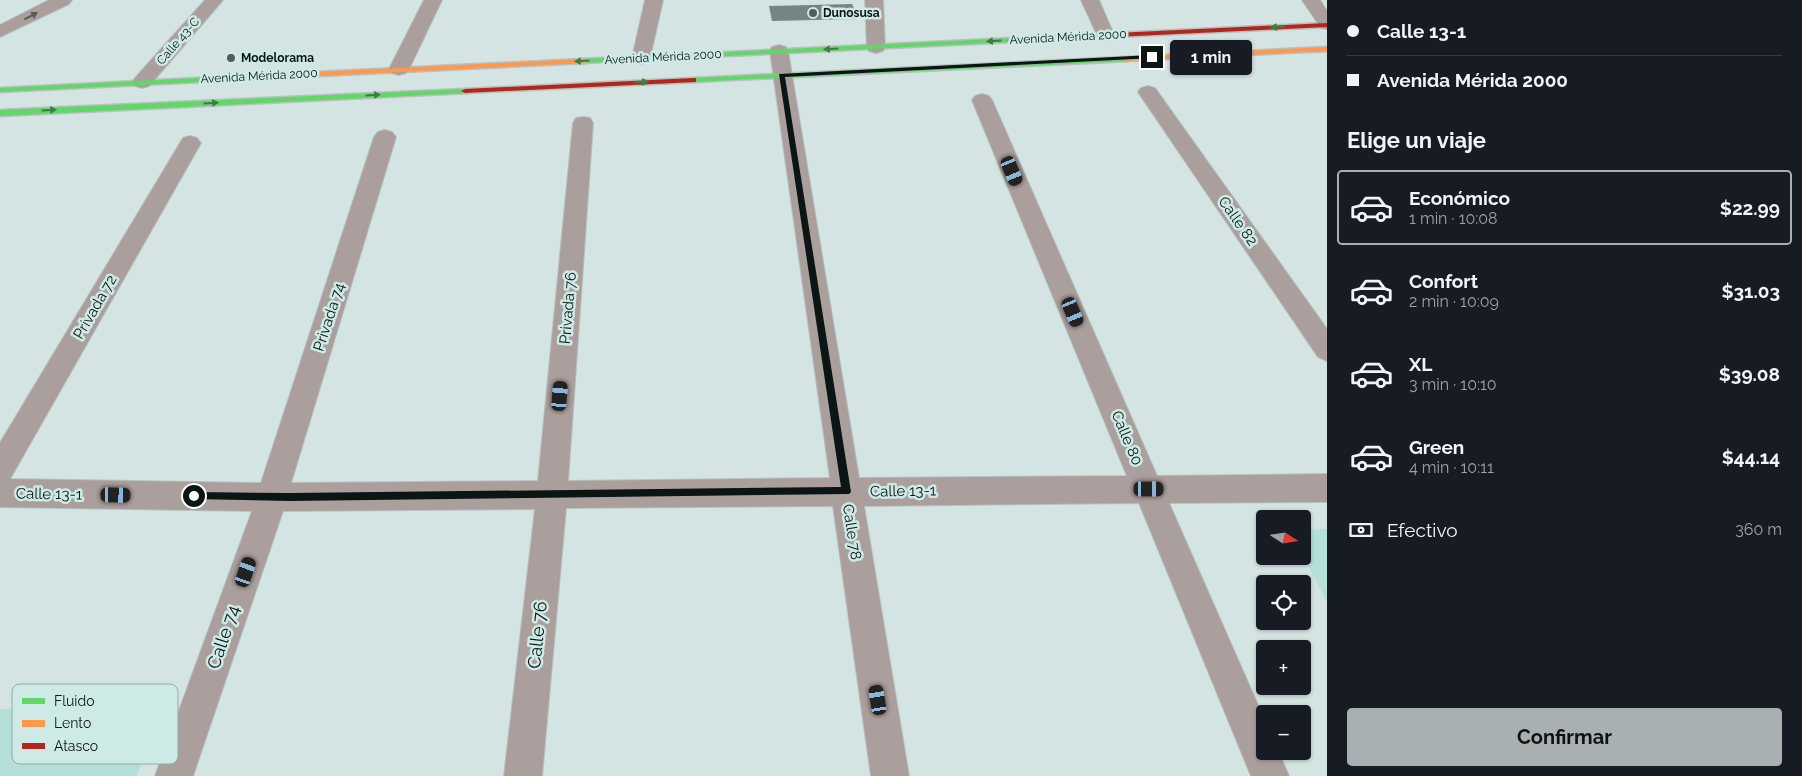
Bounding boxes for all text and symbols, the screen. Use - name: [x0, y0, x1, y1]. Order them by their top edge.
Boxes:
- place label: Dunosusa: [823, 6, 880, 20]
- marker: Dunosusa: [807, 7, 819, 19]
- one-way arrow: [24, 12, 39, 20]
- street label: Calle 43-C: [154, 15, 202, 67]
- text: Calle 13-1: [1377, 20, 1466, 42]
- one-way arrow: [1270, 23, 1286, 31]
- street label: Avenida Mérida 2000: [1009, 27, 1127, 47]
- one-way arrow: [985, 37, 1001, 45]
- callout: 1 min: [1170, 40, 1252, 74]
- one-way arrow: [823, 45, 839, 53]
- route end: [1141, 46, 1163, 68]
- street label: Avenida Mérida 2000: [604, 47, 722, 67]
- text: 1 min: [1191, 48, 1231, 67]
- place label: Modelorama: [241, 51, 314, 65]
- marker: Modelorama: [225, 52, 237, 64]
- one-way arrow: [573, 57, 589, 65]
- street label: Avenida Mérida 2000: [200, 66, 318, 86]
- text: Avenida Mérida 2000: [1377, 69, 1568, 91]
- one-way arrow: [633, 77, 649, 85]
- one-way arrow: [366, 90, 382, 98]
- one-way arrow: [203, 98, 219, 106]
- one-way arrow: [41, 106, 57, 114]
- text: Elige un viaje: [1347, 127, 1486, 153]
- car: [999, 154, 1024, 188]
- icon: car: [1349, 185, 1394, 230]
- text: Económico: [1409, 187, 1510, 209]
- street label: Calle 82: [1215, 193, 1262, 249]
- text: $22.99: [1720, 197, 1780, 219]
- text: 1 min · 10:08: [1409, 209, 1498, 228]
- icon: car: [1349, 268, 1394, 313]
- text: Confort: [1409, 270, 1478, 292]
- street label: Privada 76: [556, 271, 580, 345]
- street label: Privada 72: [69, 272, 121, 342]
- text: $31.03: [1722, 280, 1780, 302]
- street label: Privada 74: [310, 281, 348, 353]
- text: 2 min · 10:09: [1409, 292, 1499, 311]
- car: [1060, 295, 1085, 329]
- icon: car: [1349, 351, 1394, 396]
- text: XL: [1409, 353, 1432, 375]
- text: $39.08: [1719, 363, 1780, 385]
- text: 3 min · 10:10: [1409, 375, 1497, 394]
- car: [551, 380, 568, 412]
- street label: Calle 80: [1108, 408, 1146, 468]
- icon: car: [1349, 434, 1394, 479]
- text: Green: [1409, 436, 1464, 458]
- text: $44.14: [1722, 446, 1780, 468]
- text: 4 min · 10:11: [1409, 458, 1494, 477]
- street label: Calle 13-1: [870, 481, 937, 501]
- car: [1134, 482, 1164, 497]
- street label: Calle 13-1: [16, 484, 83, 504]
- route start: [183, 485, 205, 507]
- car: [100, 487, 131, 503]
- street label: Calle 78: [839, 503, 865, 561]
- north arrow: [1256, 510, 1311, 565]
- map controls: [1256, 510, 1311, 760]
- icon: cash: [1347, 516, 1375, 544]
- text: Efectivo: [1387, 519, 1458, 541]
- text: 360 m: [1735, 520, 1782, 539]
- car: [234, 555, 257, 589]
- button: locate: [1256, 575, 1311, 630]
- street label: Calle 76: [523, 600, 551, 670]
- street label: Calle 74: [202, 602, 244, 671]
- button: +: [1256, 640, 1311, 695]
- legend: [12, 684, 178, 764]
- car: [868, 684, 887, 716]
- text: Fluido: [54, 693, 94, 709]
- button: −: [1256, 705, 1311, 760]
- button: Confirmar: [1347, 708, 1782, 766]
- text: Lento: [54, 715, 91, 731]
- text: Atasco: [54, 738, 98, 754]

